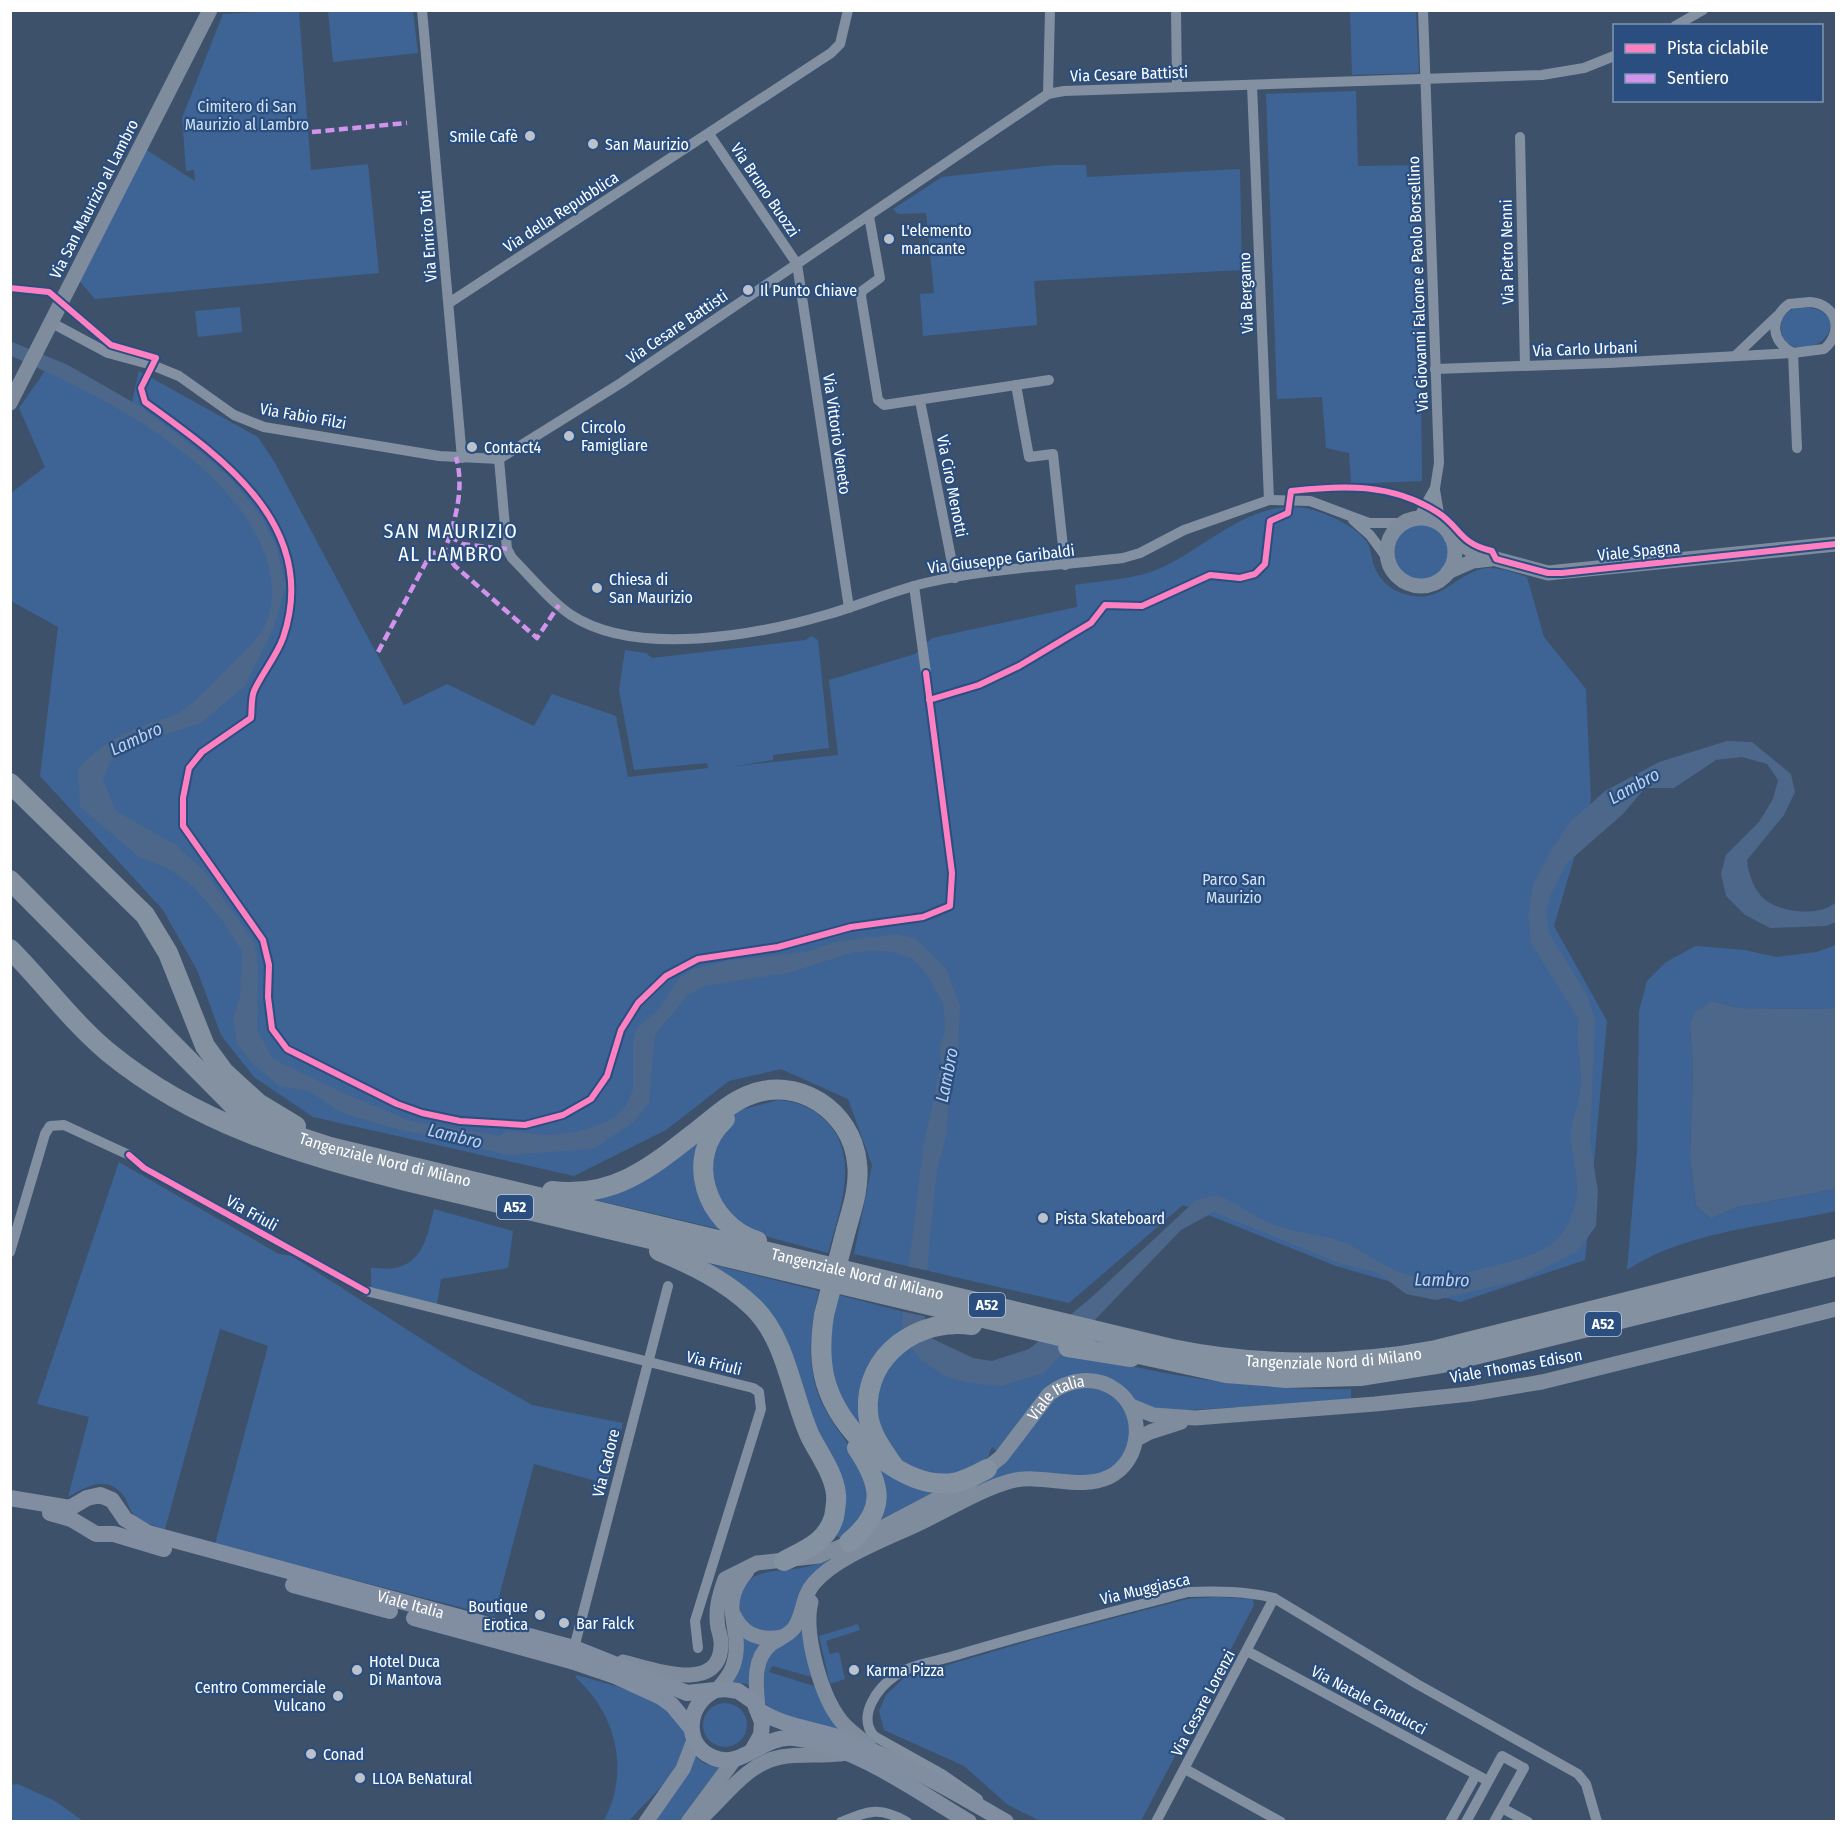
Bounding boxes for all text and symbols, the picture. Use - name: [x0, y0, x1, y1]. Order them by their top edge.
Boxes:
- legend: [1613, 24, 1823, 102]
- text: Pista ciclabile: [1667, 37, 1769, 59]
- street label: Via Cesare Battisti: [1070, 62, 1188, 86]
- text: Sentiero: [1667, 67, 1729, 89]
- park label: Cimitero di San Maurizio al Lambro: [185, 97, 309, 134]
- street label: Via San Maurizio al Lambro: [46, 116, 142, 282]
- place label: Smile Cafè: [449, 127, 518, 146]
- marker: Smile Cafè: [523, 129, 537, 143]
- place label: San Maurizio: [605, 135, 689, 154]
- marker: San Maurizio: [586, 137, 600, 151]
- street label: Via Bruno Buozzi: [727, 139, 803, 241]
- street label: Via Giovanni Falcone e Paolo Borsellino: [1404, 156, 1432, 412]
- street label: Via della Repubblica: [500, 168, 622, 256]
- street label: Via Enrico Toti: [415, 189, 441, 283]
- street label: Via Pietro Nenni: [1497, 199, 1517, 305]
- place label: L'elemento mancante: [901, 221, 972, 258]
- marker: L'elemento mancante: [882, 232, 896, 246]
- street label: Via Bergamo: [1235, 252, 1257, 334]
- place label: Il Punto Chiave: [760, 281, 857, 300]
- marker: Il Punto Chiave: [741, 283, 755, 297]
- street label: Via Cesare Battisti: [623, 286, 731, 368]
- street label: Via Carlo Urbani: [1532, 338, 1638, 360]
- street label: Via Vittorio Veneto: [819, 372, 855, 496]
- street label: Via Fabio Filzi: [258, 399, 348, 433]
- place label: Circolo Famigliare: [581, 418, 648, 455]
- marker: Circolo Famigliare: [562, 429, 576, 443]
- street label: Via Ciro Menotti: [933, 433, 971, 539]
- place label: Contact4: [484, 438, 541, 457]
- marker: Contact4: [465, 440, 479, 454]
- district label: SAN MAURIZIO AL LAMBRO: [384, 519, 518, 566]
- street label: Viale Spagna: [1597, 537, 1682, 565]
- street label: Via Giuseppe Garibaldi: [926, 541, 1076, 577]
- place label: Chiesa di San Maurizio: [609, 570, 693, 607]
- marker: Chiesa di San Maurizio: [590, 581, 604, 595]
- water label: Lambro: [106, 717, 166, 761]
- water label: Lambro: [1604, 763, 1664, 809]
- park label: Parco San Maurizio: [1202, 870, 1266, 907]
- water label: Lambro: [931, 1046, 963, 1104]
- water label: Lambro: [426, 1119, 484, 1153]
- street label: Tangenziale Nord di Milano: [297, 1128, 473, 1190]
- street label: Via Friuli: [223, 1191, 281, 1235]
- road number: A52: [497, 1195, 533, 1219]
- place label: Pista Skateboard: [1055, 1209, 1165, 1228]
- marker: Pista Skateboard: [1036, 1211, 1050, 1225]
- street label: Tangenziale Nord di Milano: [769, 1244, 946, 1303]
- water label: Lambro: [1414, 1269, 1470, 1291]
- road number: A52: [969, 1293, 1005, 1317]
- road number: A52: [1585, 1312, 1621, 1336]
- street label: Tangenziale Nord di Milano: [1245, 1343, 1423, 1372]
- street label: Viale Thomas Edison: [1448, 1345, 1584, 1387]
- street label: Via Friuli: [684, 1347, 744, 1379]
- street label: Viale Italia: [1023, 1371, 1086, 1424]
- street label: Via Cadore: [588, 1427, 624, 1499]
- street label: Via Muggiasca: [1098, 1569, 1192, 1609]
- street label: Viale Italia: [375, 1586, 447, 1622]
- place label: Boutique Erotica: [468, 1597, 528, 1634]
- marker: Boutique Erotica: [533, 1608, 547, 1622]
- place label: Bar Falck: [576, 1614, 635, 1633]
- marker: Bar Falck: [557, 1616, 571, 1630]
- street label: Via Cesare Lorenzi: [1167, 1647, 1239, 1759]
- place label: Hotel Duca Di Mantova: [369, 1652, 442, 1689]
- place label: Karma Pizza: [866, 1661, 945, 1680]
- street label: Via Natale Canducci: [1308, 1661, 1430, 1739]
- marker: Hotel Duca Di Mantova: [350, 1663, 364, 1677]
- marker: Karma Pizza: [847, 1663, 861, 1677]
- place label: Centro Commerciale Vulcano: [195, 1678, 326, 1715]
- marker: Centro Commerciale Vulcano: [331, 1689, 345, 1703]
- place label: Conad: [323, 1745, 364, 1764]
- marker: Conad: [304, 1747, 318, 1761]
- place label: LLOA BeNatural: [372, 1769, 472, 1788]
- marker: LLOA BeNatural: [353, 1771, 367, 1785]

